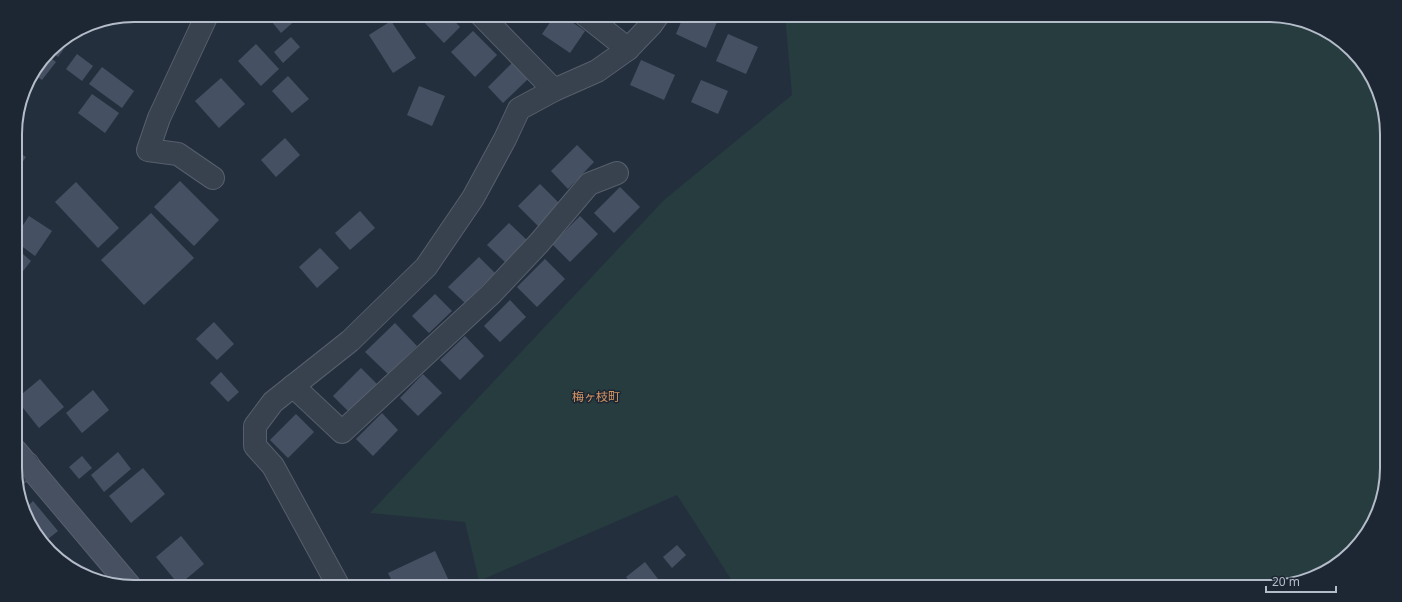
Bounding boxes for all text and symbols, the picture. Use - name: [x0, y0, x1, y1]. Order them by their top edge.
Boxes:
- district label: 梅ヶ枝町: [572, 388, 620, 405]
- scale bar: [1266, 568, 1336, 594]
- text: 20 m: [1272, 573, 1300, 590]

